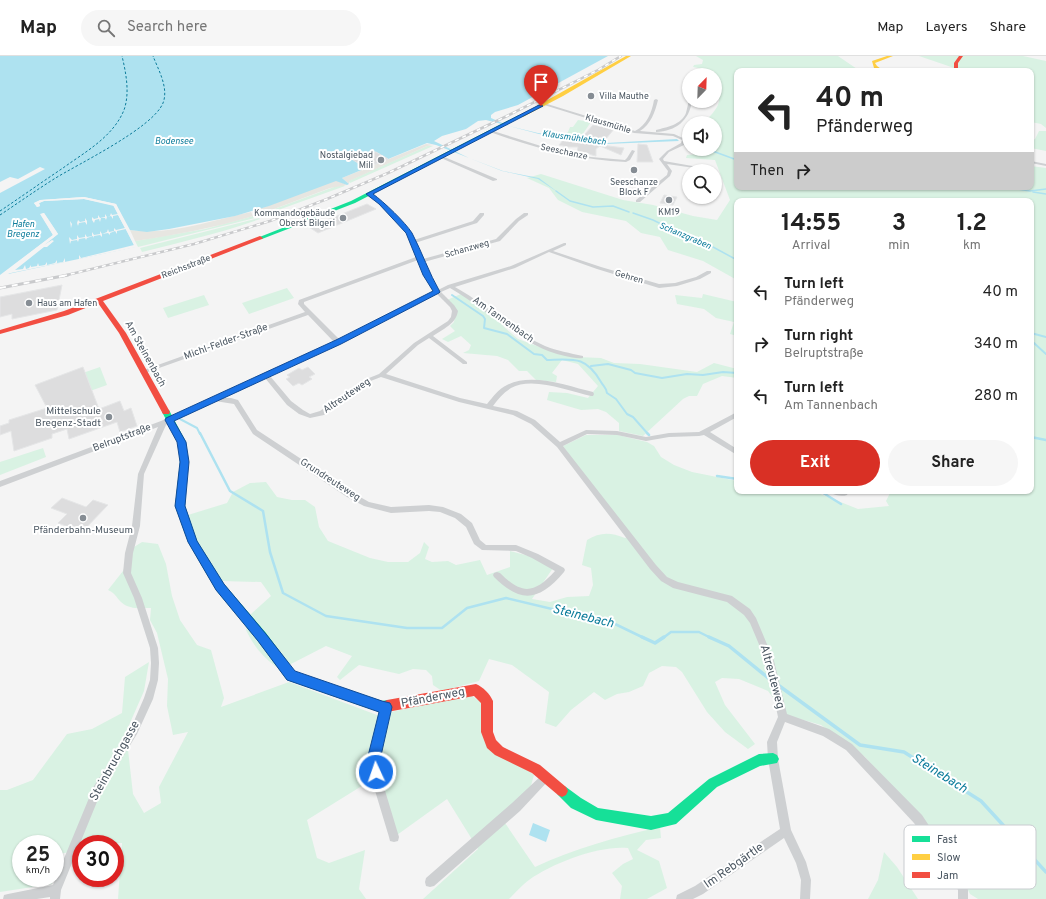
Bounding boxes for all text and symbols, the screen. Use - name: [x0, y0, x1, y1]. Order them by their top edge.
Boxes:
- search box: [81, 10, 361, 46]
- text: Map: [20, 16, 57, 40]
- icon: search: [95, 17, 117, 39]
- text: Search here: [127, 18, 207, 37]
- text: Map: [877, 19, 903, 36]
- text: Layers: [925, 19, 967, 36]
- text: Share: [989, 19, 1026, 36]
- pin: [524, 65, 558, 106]
- north arrow: [682, 68, 722, 108]
- map controls: [682, 68, 722, 204]
- icon: arrive: [530, 71, 552, 93]
- text: 40 m: [816, 81, 884, 117]
- icon: left: [750, 84, 802, 136]
- marker: Villa Mauthe: [586, 91, 596, 101]
- place label: Villa Mauthe: [599, 91, 649, 102]
- street label: Klausmühle: [584, 112, 632, 136]
- button: sound: [682, 116, 722, 156]
- text: Pfänderweg: [816, 116, 913, 139]
- water label: Klausmühlebach: [541, 128, 607, 148]
- water label: Bodensee: [155, 136, 194, 147]
- street label: Seeschanze: [539, 142, 589, 162]
- place label: Nostalgiebad Mili: [320, 150, 373, 171]
- marker: Nostalgiebad Mili: [376, 155, 386, 165]
- icon: right: [792, 160, 814, 182]
- text: Then: [750, 162, 784, 181]
- button: search: [682, 164, 722, 204]
- marker: Seeschanze Block F: [629, 165, 639, 175]
- place label: Seeschanze Block F: [610, 177, 658, 198]
- marker: KM19: [664, 195, 674, 205]
- place label: KM19: [658, 207, 680, 218]
- place label: Kommandogebäude Oberst Bilgeri: [254, 208, 335, 229]
- text: 14:55: [781, 209, 841, 239]
- text: 3: [892, 209, 906, 239]
- text: 1.2: [957, 209, 987, 239]
- marker: Kommandogebäude Oberst Bilgeri: [338, 213, 348, 223]
- water label: Hafen Bregenz: [7, 219, 40, 240]
- water label: Schanzgraben: [657, 220, 713, 252]
- street label: Schanzweg: [444, 237, 490, 261]
- text: Arrival: [792, 238, 830, 254]
- text: min: [888, 238, 910, 254]
- text: km: [963, 238, 981, 254]
- street label: Reichsstraße: [160, 253, 212, 281]
- street label: Gehren: [613, 268, 645, 286]
- text: Turn left: [784, 275, 844, 294]
- icon: left: [750, 281, 772, 303]
- text: 40 m: [983, 283, 1018, 302]
- street label: Am Tannenbach: [470, 294, 536, 346]
- text: Pfänderweg: [784, 294, 854, 310]
- marker: Haus am Hafen: [24, 298, 34, 308]
- place label: Haus am Hafen: [37, 298, 97, 309]
- street label: Am Steinenbach: [121, 319, 169, 389]
- street label: Michl-Felder-Straße: [182, 321, 270, 363]
- text: Turn right: [784, 327, 853, 346]
- icon: right: [750, 333, 772, 355]
- text: 340 m: [974, 335, 1018, 354]
- text: Belruptstraße: [784, 346, 864, 362]
- street label: Altreuteweg: [321, 375, 373, 417]
- text: Turn left: [784, 379, 844, 398]
- icon: left: [750, 385, 772, 407]
- text: 280 m: [974, 387, 1018, 406]
- text: Am Tannenbach: [784, 398, 878, 414]
- place label: Mittelschule Bregenz-Stadt: [35, 405, 101, 430]
- marker: Mittelschule Bregenz-Stadt: [104, 412, 114, 422]
- street label: Belruptstraße: [91, 421, 153, 455]
- button: Exit: [750, 440, 880, 486]
- button: Share: [888, 440, 1018, 486]
- street label: Grundreuteweg: [297, 456, 363, 504]
- marker: Pfänderbahn-Museum: [78, 513, 88, 523]
- place label: Pfänderbahn-Museum: [33, 524, 133, 537]
- water label: Steinebach: [551, 602, 615, 632]
- street label: Altreuteweg: [756, 643, 788, 711]
- street label: Pfänderweg: [400, 684, 466, 712]
- street label: Steinbruchgasse: [86, 718, 144, 804]
- position arrow: [355, 751, 397, 793]
- water label: Steinebach: [908, 751, 970, 797]
- legend: [904, 825, 1036, 889]
- text: Fast: [937, 833, 957, 847]
- speed limit sign: 30: [72, 835, 124, 887]
- street label: Im Rebgärtle: [701, 840, 767, 892]
- text: 25: [26, 843, 50, 869]
- text: Slow: [937, 851, 960, 865]
- text: km/h: [26, 864, 50, 877]
- text: Jam: [937, 869, 958, 883]

